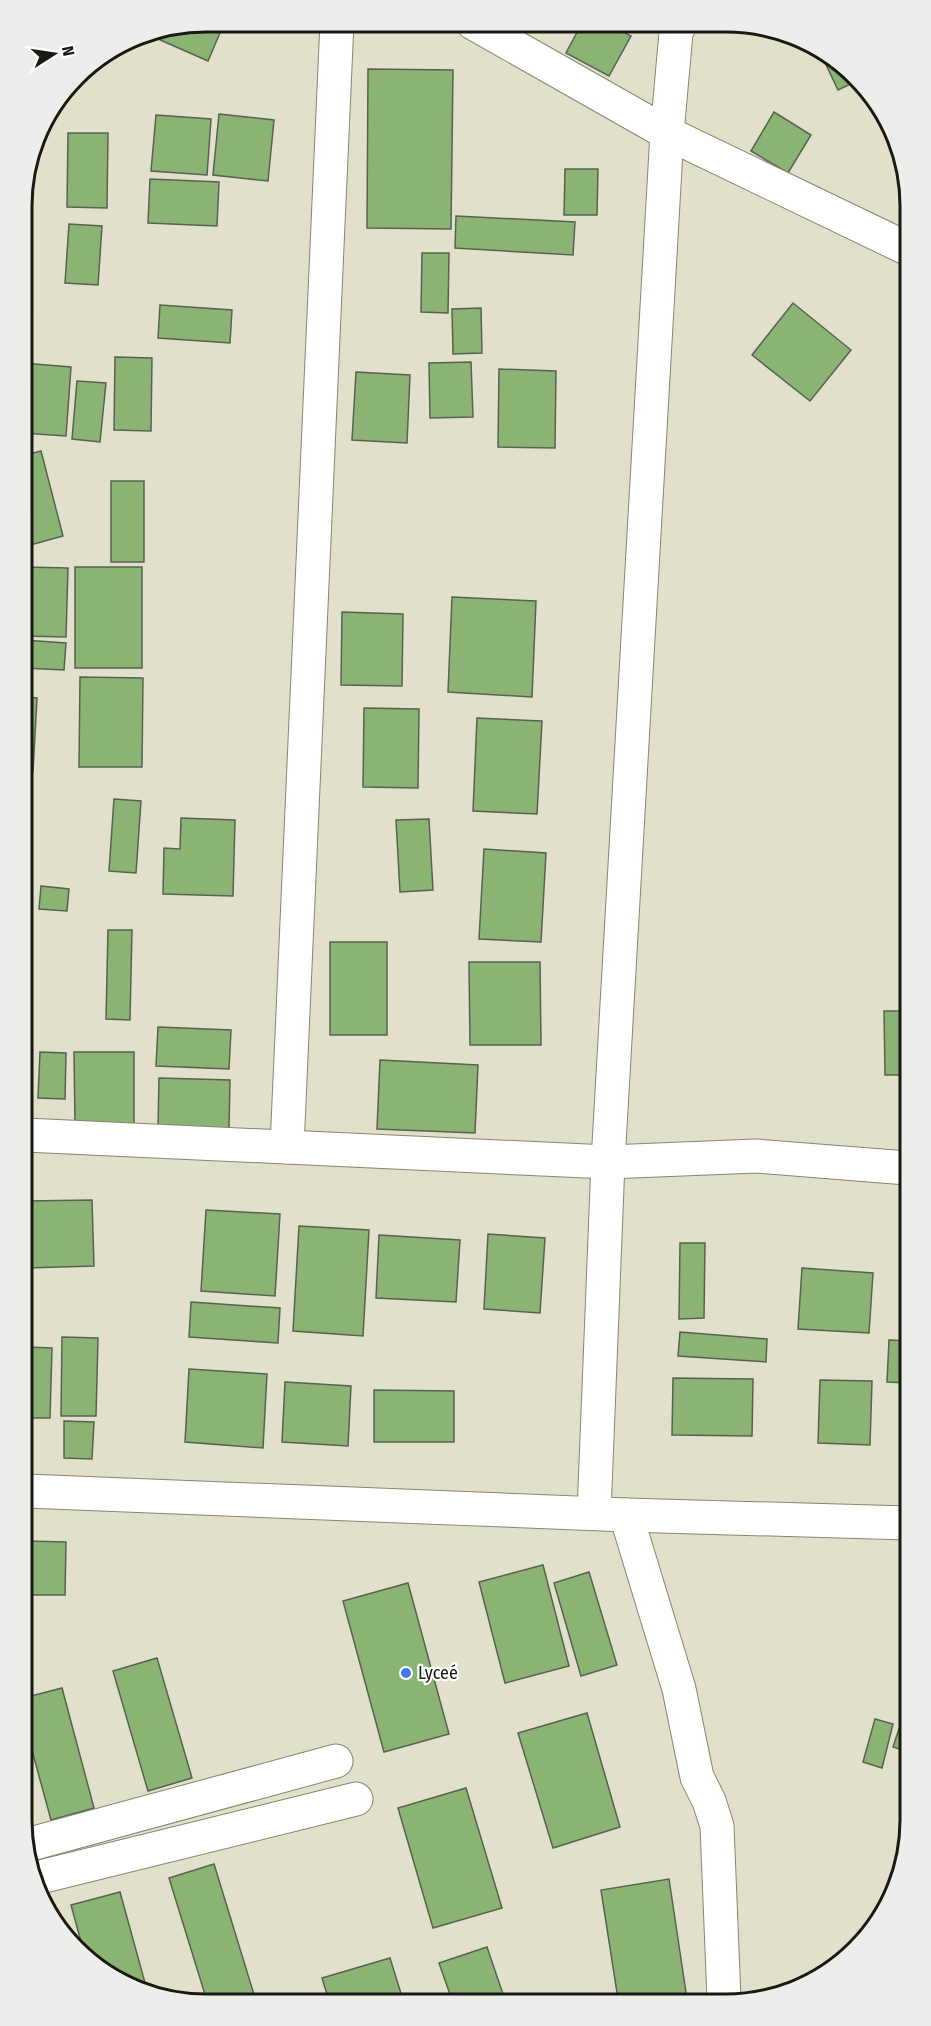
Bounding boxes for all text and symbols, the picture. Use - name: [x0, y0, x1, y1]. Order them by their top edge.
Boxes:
- north arrow: [24, 24, 84, 84]
- text: N: [58, 44, 78, 58]
- place label: Lyceé: [418, 1662, 458, 1684]
- marker: Lyceé: [399, 1666, 413, 1680]

